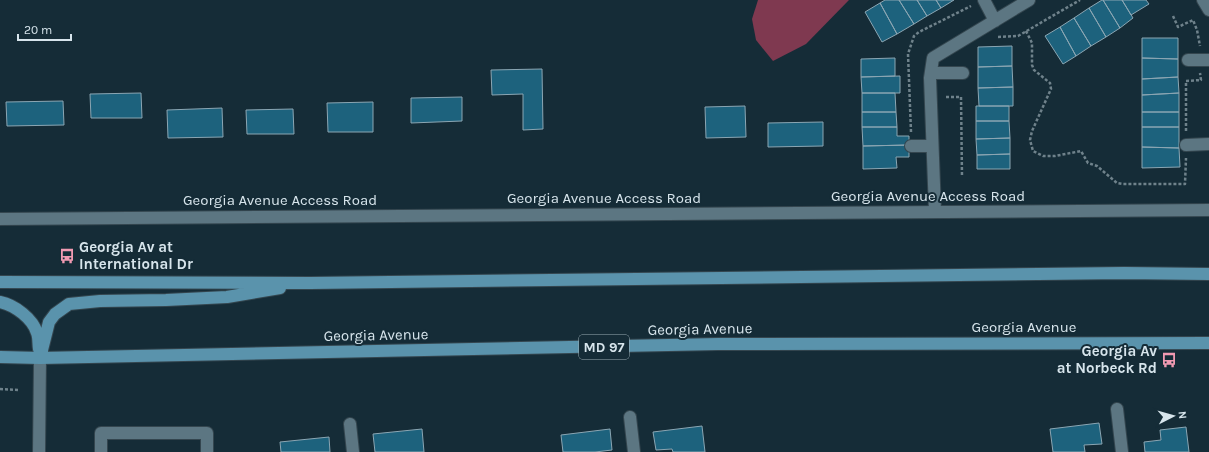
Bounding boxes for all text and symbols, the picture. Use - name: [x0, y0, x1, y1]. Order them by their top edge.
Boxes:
- scale bar: [18, 16, 71, 42]
- text: 20 m: [24, 23, 52, 37]
- street label: Georgia Avenue Access Road: [831, 187, 1025, 205]
- street label: Georgia Avenue Access Road: [507, 189, 701, 207]
- street label: Georgia Avenue Access Road: [183, 191, 377, 209]
- place label: Georgia Av at International Dr: [79, 238, 193, 273]
- bus stop icon: Georgia Av at International Dr: [58, 247, 76, 265]
- street label: Georgia Avenue: [972, 318, 1076, 336]
- street label: Georgia Avenue: [647, 319, 753, 339]
- street label: Georgia Avenue: [323, 325, 429, 345]
- road number: MD 97: [579, 335, 629, 359]
- place label: Georgia Av at Norbeck Rd: [1057, 342, 1157, 377]
- bus stop icon: Georgia Av at Norbeck Rd: [1160, 351, 1178, 369]
- north arrow: [1153, 396, 1193, 436]
- text: N: [1176, 410, 1189, 420]

